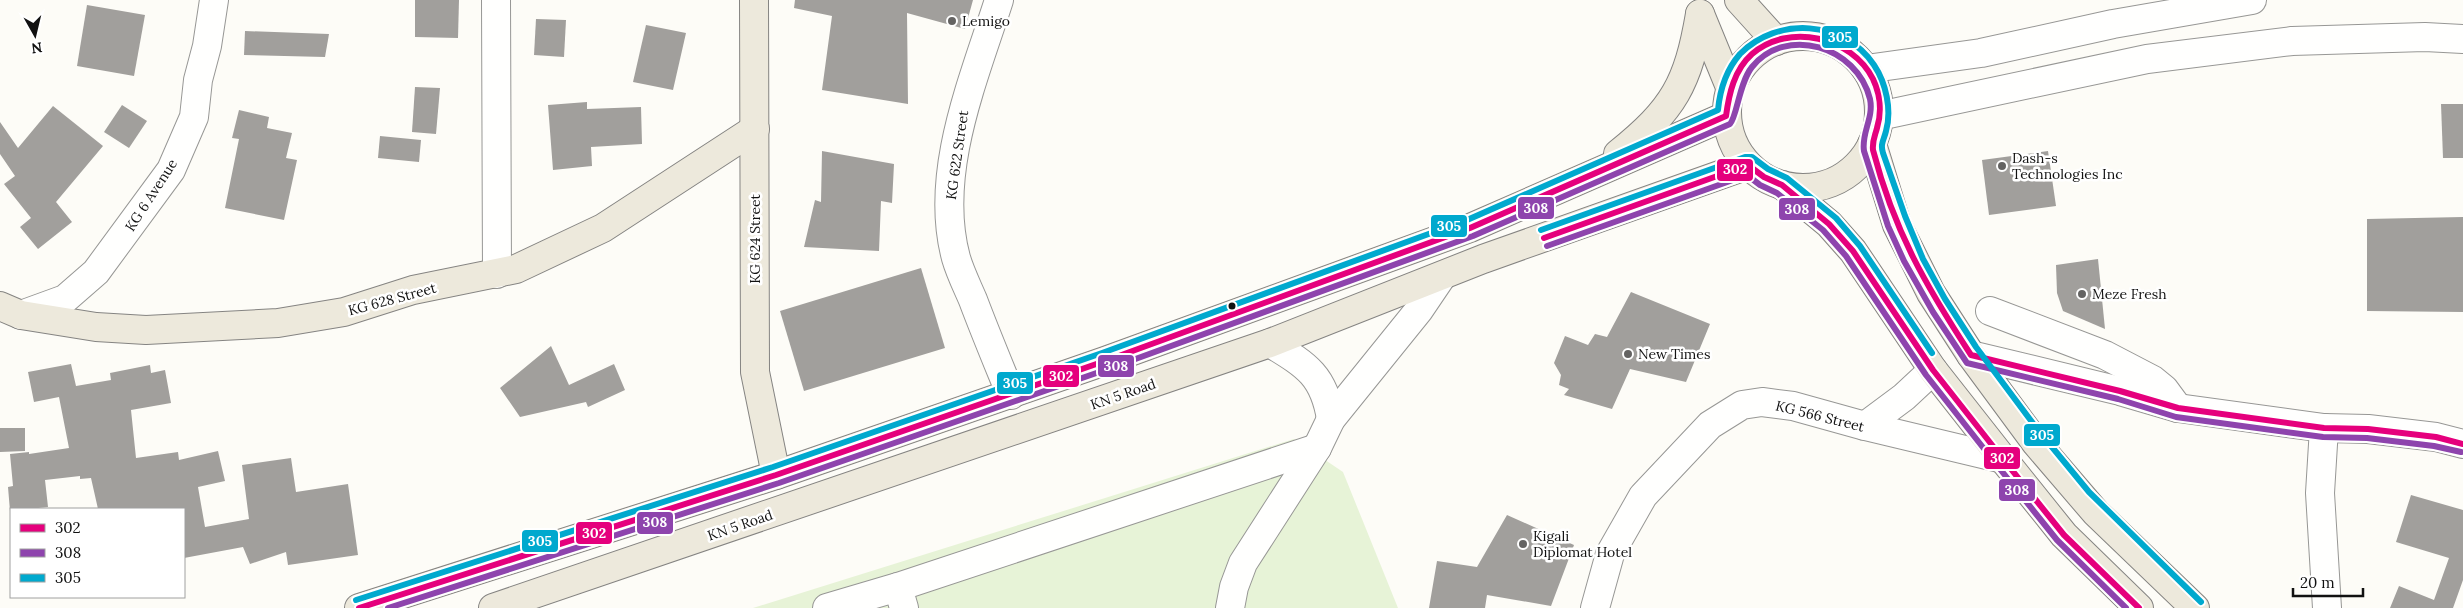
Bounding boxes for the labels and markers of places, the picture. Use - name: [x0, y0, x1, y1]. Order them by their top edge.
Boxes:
- place label: Lemigo: [962, 12, 1010, 30]
- marker: Lemigo: [946, 15, 958, 27]
- place label: Dash-s Technologies Inc: [2012, 149, 2123, 183]
- marker: Dash-s Technologies Inc: [1996, 160, 2008, 172]
- place label: Meze Fresh: [2092, 285, 2167, 303]
- marker: Meze Fresh: [2076, 288, 2088, 300]
- unlabelled marker: [1227, 301, 1237, 311]
- place label: New Times: [1638, 345, 1710, 363]
- marker: New Times: [1622, 348, 1634, 360]
- place label: Kigali Diplomat Hotel: [1533, 527, 1632, 561]
- marker: Kigali Diplomat Hotel: [1517, 538, 1529, 550]

